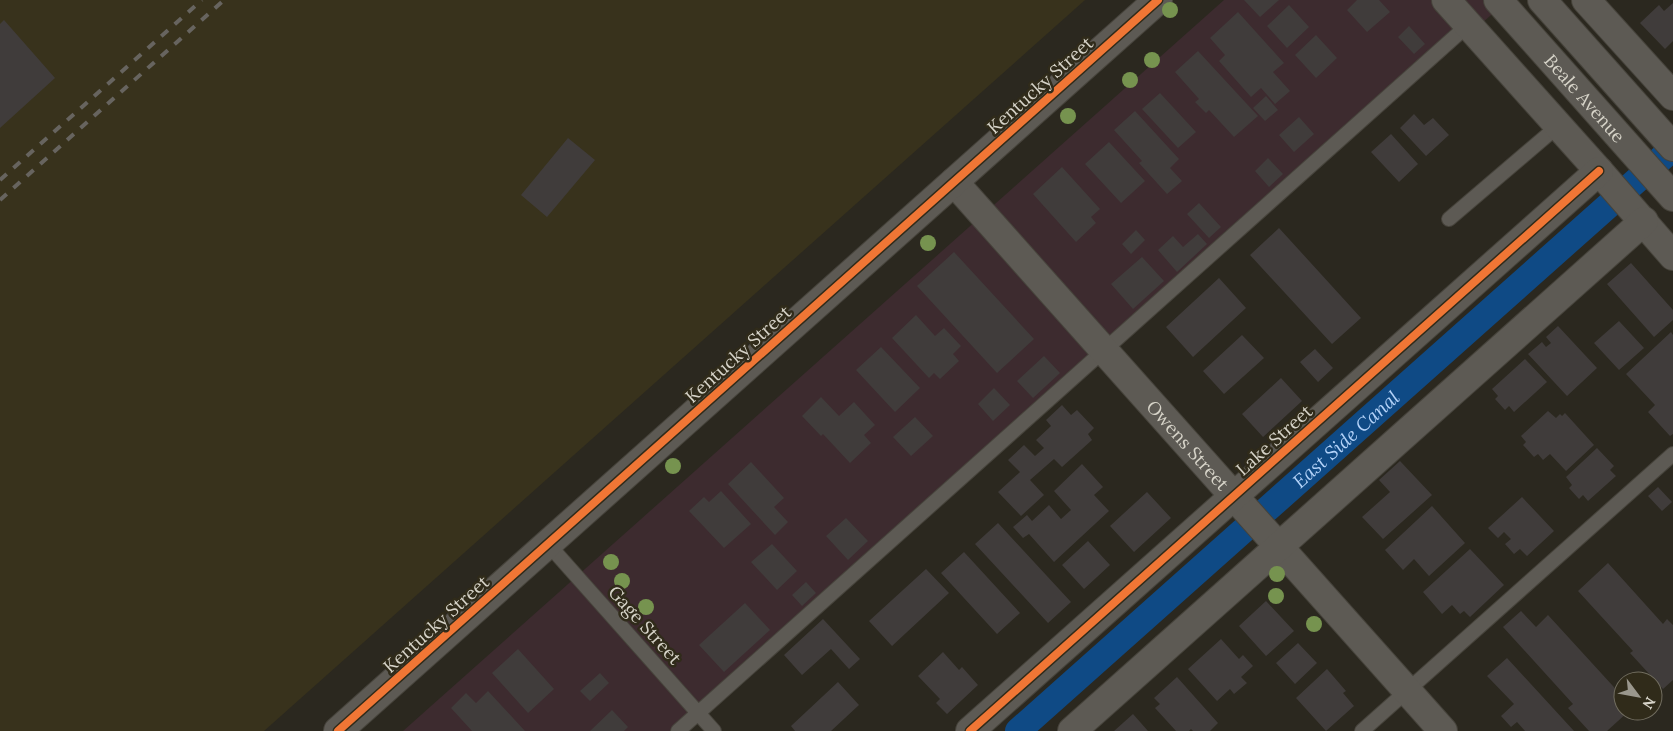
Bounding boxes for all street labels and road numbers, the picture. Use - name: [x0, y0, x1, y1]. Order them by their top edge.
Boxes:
- street label: Kentucky Street: [982, 31, 1098, 139]
- street label: Beale Avenue: [1540, 49, 1631, 147]
- street label: Kentucky Street: [680, 300, 796, 408]
- street label: Owens Street: [1142, 395, 1234, 495]
- street label: Lake Street: [1231, 400, 1317, 480]
- street label: Kentucky Street: [378, 570, 494, 678]
- street label: Gage Street: [604, 581, 686, 669]

